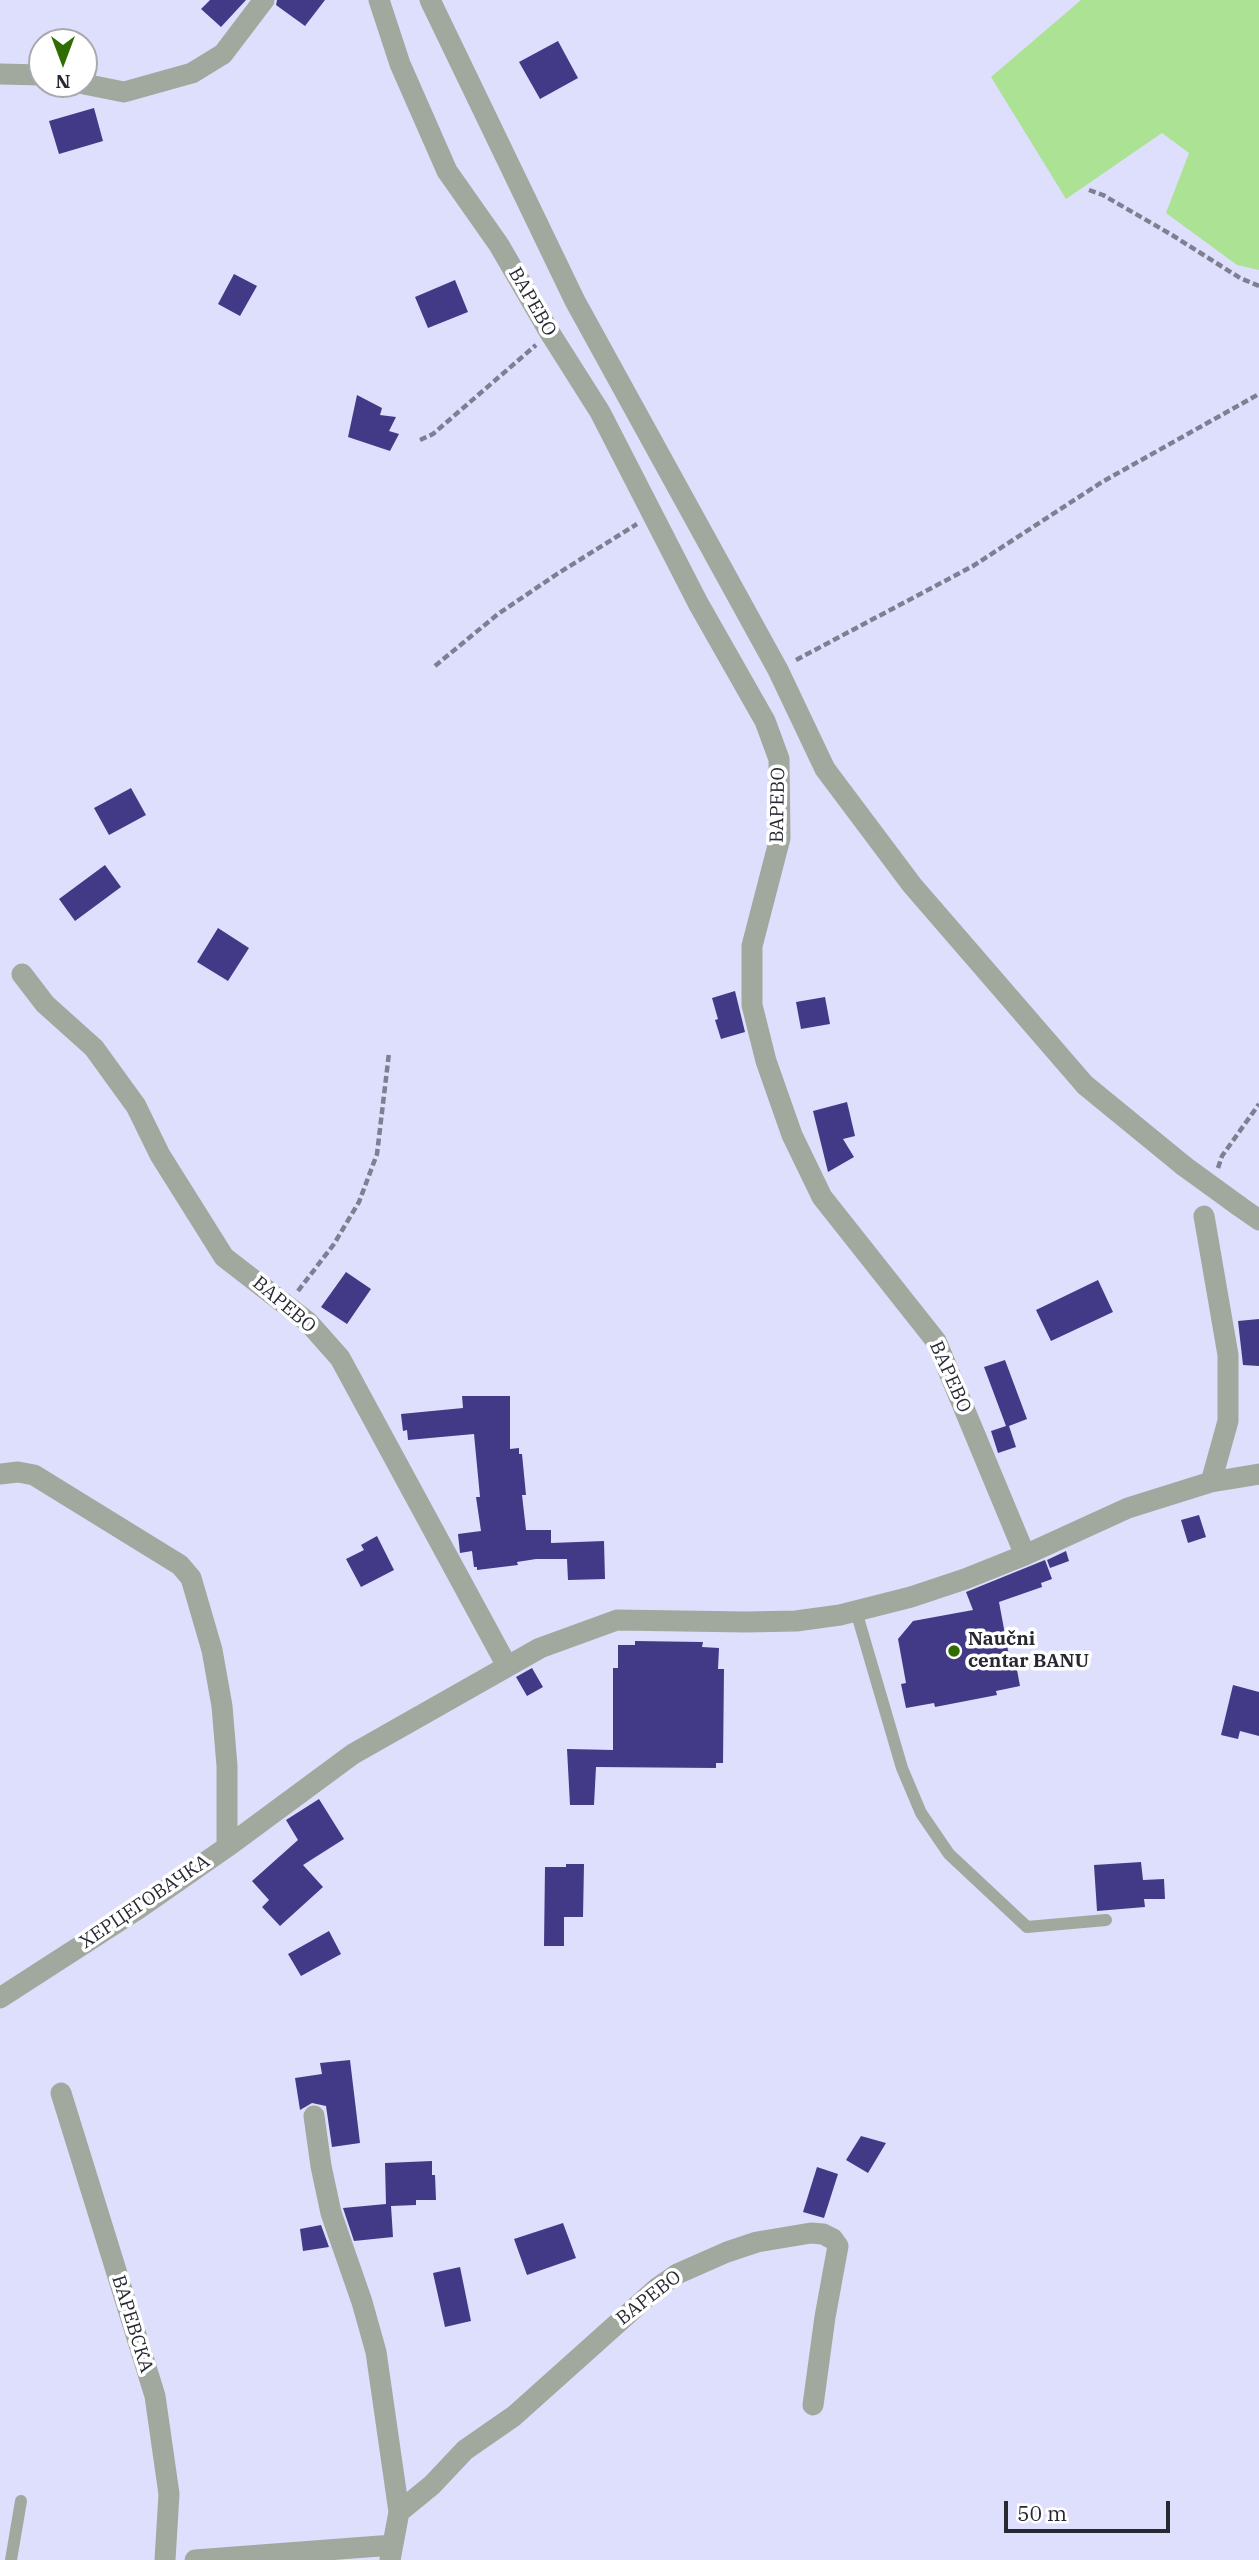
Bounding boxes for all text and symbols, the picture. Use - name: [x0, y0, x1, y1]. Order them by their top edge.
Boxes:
- north arrow: [28, 28, 98, 98]
- text: N: [55, 70, 71, 94]
- street label: ВАРЕВО: [503, 263, 561, 341]
- street label: ВАРЕВО: [766, 767, 790, 843]
- street label: ВАРЕВО: [248, 1272, 320, 1338]
- street label: ВАРЕВО: [924, 1338, 976, 1416]
- place label: Naučni centar BANU: [968, 1629, 1089, 1673]
- marker: Naučni centar BANU: [946, 1643, 962, 1659]
- street label: ХЕРЦЕГОВАЧКА: [76, 1850, 214, 1954]
- street label: ВАРЕВО: [612, 2266, 686, 2330]
- street label: ВАРЕВСКА: [106, 2272, 158, 2376]
- scale bar: [1007, 2486, 1173, 2530]
- text: 50 m: [1017, 2499, 1067, 2527]

